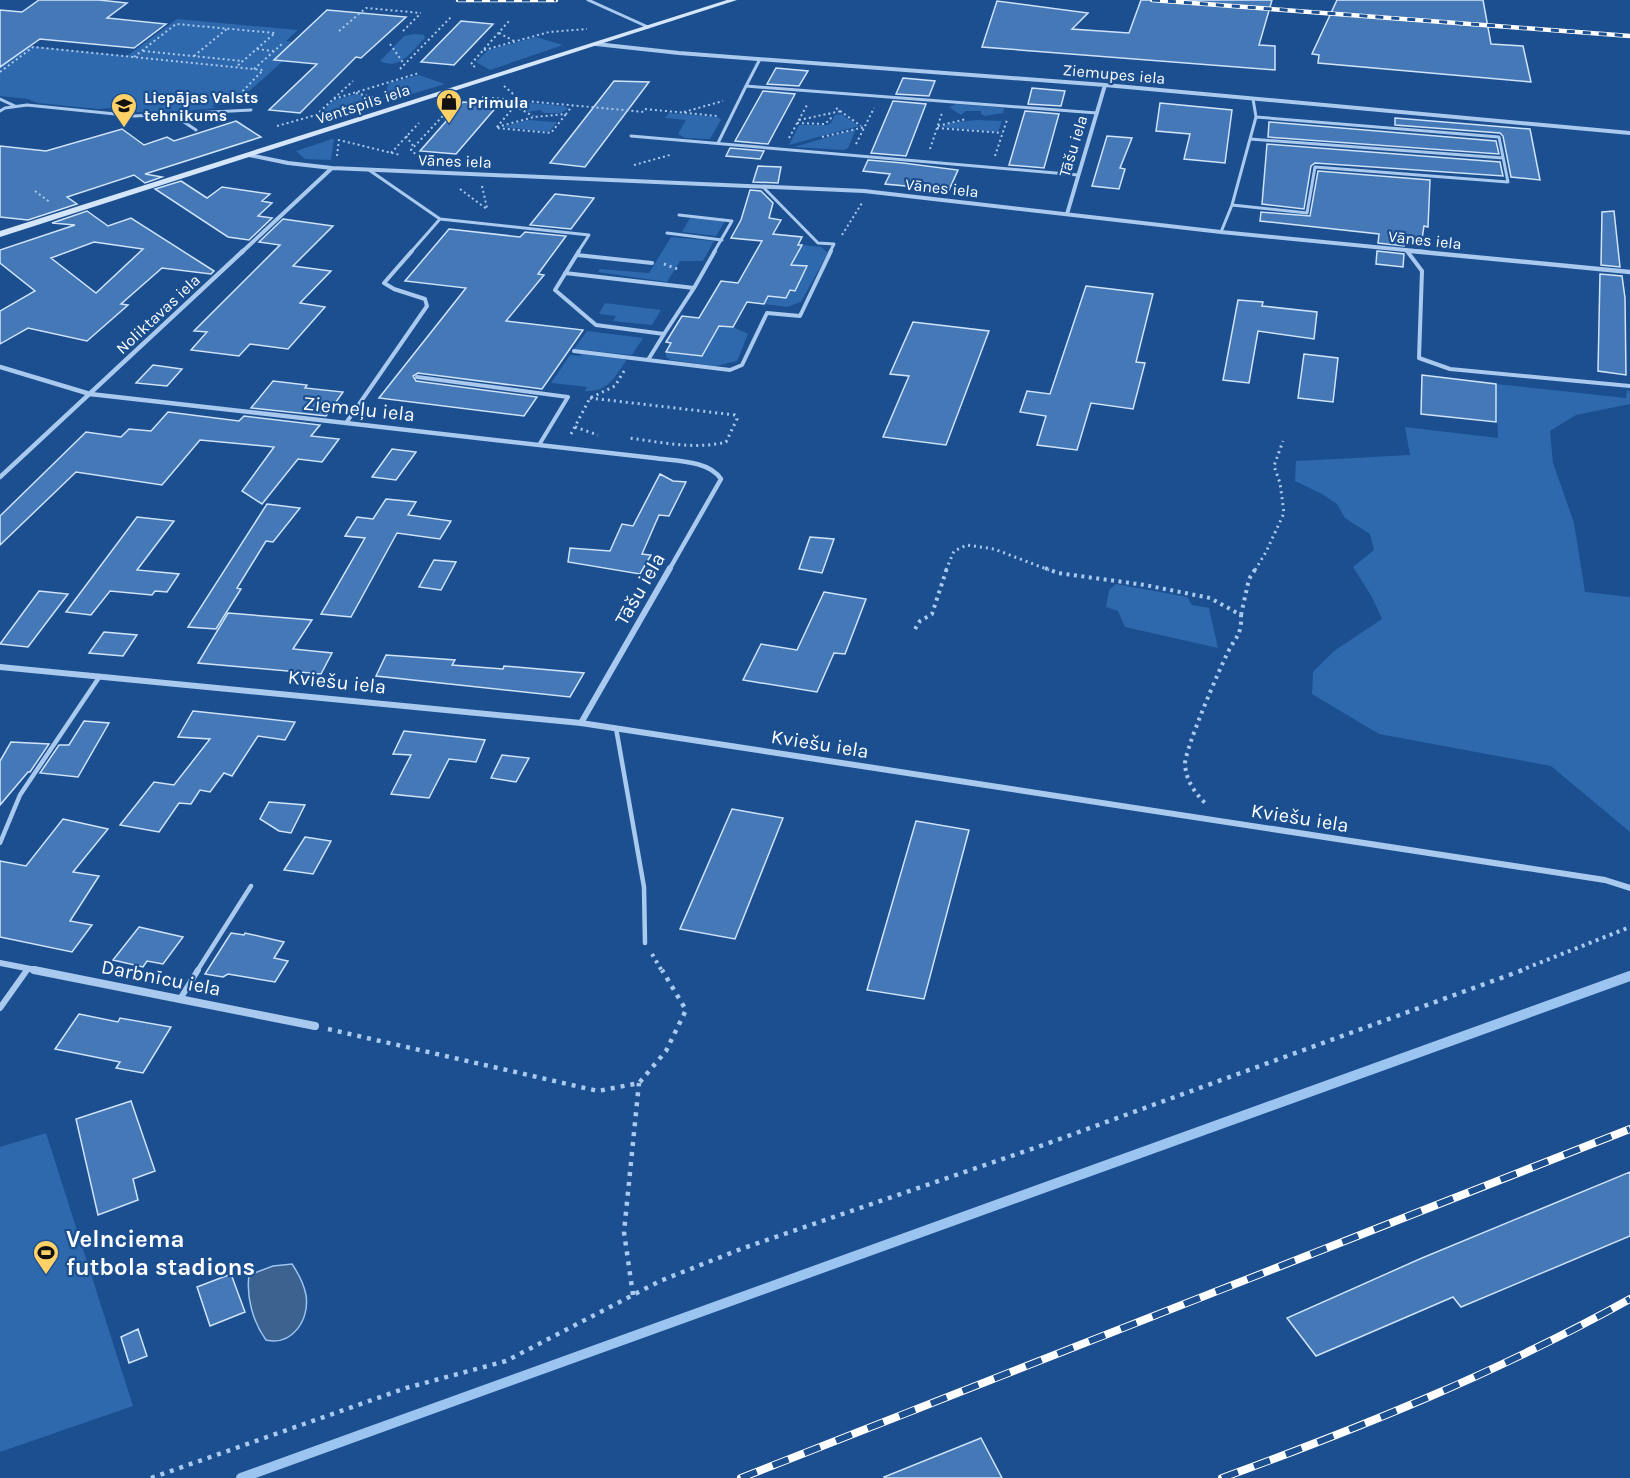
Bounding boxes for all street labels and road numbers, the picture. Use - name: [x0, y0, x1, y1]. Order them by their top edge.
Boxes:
- street label: Ziemupes iela: [1062, 60, 1166, 88]
- street label: Ventspils iela: [314, 80, 412, 128]
- street label: Tāšu iela: [1055, 113, 1091, 179]
- street label: Vānes iela: [418, 150, 492, 172]
- street label: Vānes iela: [904, 175, 980, 201]
- street label: Vānes iela: [1387, 227, 1463, 253]
- street label: Noliktavas iela: [112, 270, 204, 358]
- street label: Ziemeļu iela: [302, 392, 416, 426]
- street label: Tāšu iela: [610, 549, 670, 629]
- street label: Kviešu iela: [287, 665, 387, 699]
- street label: Kviešu iela: [769, 725, 871, 763]
- street label: Kviešu iela: [1249, 799, 1351, 837]
- street label: Darbnīcu iela: [99, 955, 223, 1001]

